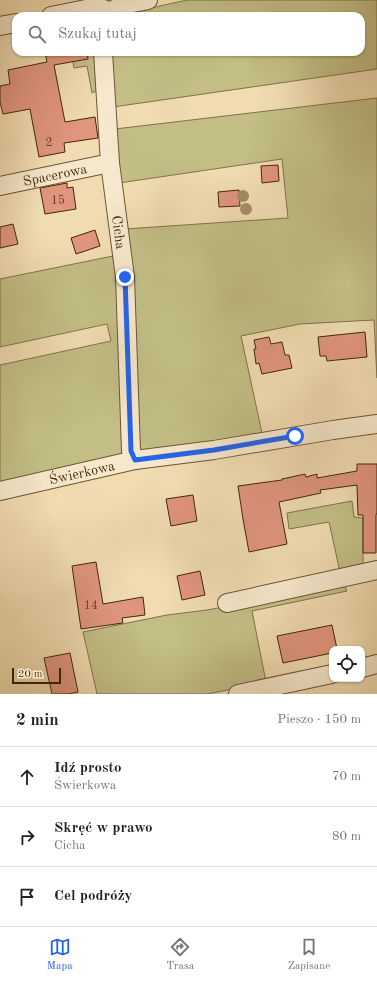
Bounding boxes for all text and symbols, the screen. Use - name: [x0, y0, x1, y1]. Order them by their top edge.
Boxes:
- search box: [12, 12, 365, 56]
- icon: search: [26, 23, 48, 45]
- text: Szukaj tutaj: [58, 27, 137, 42]
- house number: 2: [46, 137, 52, 149]
- street label: Spacerowa: [22, 162, 88, 189]
- house number: 15: [51, 194, 65, 207]
- street label: Cicha: [109, 215, 127, 250]
- route end: [116, 268, 134, 286]
- route start: [286, 427, 304, 445]
- street label: Świerkowa: [47, 459, 116, 487]
- house number: 14: [84, 600, 98, 612]
- map controls: [329, 646, 365, 682]
- button: locate: [329, 646, 365, 682]
- scale bar: [12, 666, 61, 685]
- text: 20 m: [18, 669, 43, 680]
- text: 2 min: [16, 712, 59, 729]
- text: Pieszo · 150 m: [277, 713, 361, 726]
- text: Idź prosto: [54, 761, 121, 776]
- icon: ahead: [16, 766, 38, 788]
- text: 70 m: [332, 770, 361, 783]
- text: Świerkowa: [54, 779, 116, 792]
- text: Skręć w prawo: [54, 821, 153, 836]
- icon: right: [16, 826, 38, 848]
- text: 80 m: [332, 830, 361, 843]
- text: Cicha: [54, 839, 85, 852]
- icon: arrive: [16, 886, 38, 908]
- text: Cel podróży: [54, 889, 132, 904]
- tab: Mapa: [47, 936, 73, 974]
- tab: Trasa: [166, 936, 194, 974]
- tab: Zapisane: [288, 936, 330, 974]

